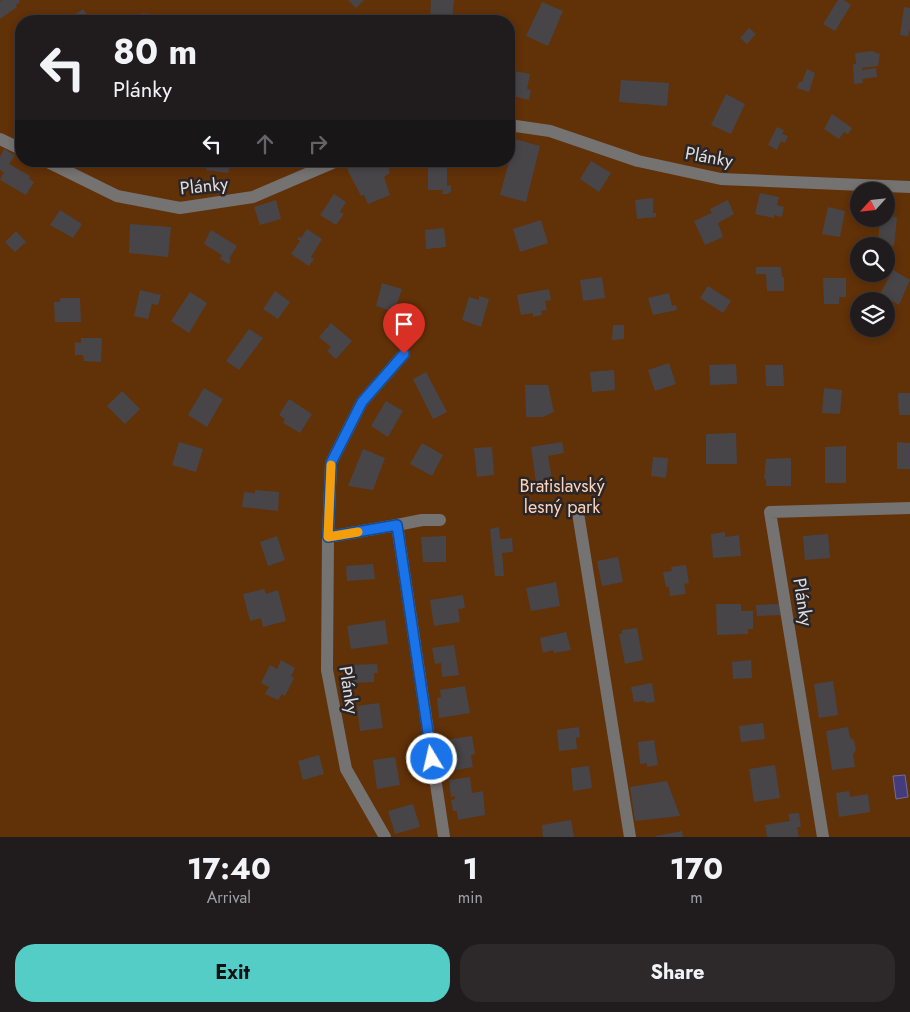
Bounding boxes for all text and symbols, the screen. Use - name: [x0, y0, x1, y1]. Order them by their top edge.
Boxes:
- text: 80 m: [113, 27, 197, 77]
- icon: left: [30, 35, 95, 100]
- text: Plánky: [113, 73, 172, 105]
- icon: left: [198, 130, 226, 158]
- icon: ahead: [251, 130, 279, 158]
- icon: right: [304, 130, 332, 158]
- street label: Plánky: [683, 140, 735, 174]
- street label: Plánky: [179, 171, 229, 201]
- north arrow: [850, 182, 895, 228]
- map controls: [850, 182, 895, 337]
- button: search: [850, 237, 895, 282]
- button: layers: [850, 292, 895, 337]
- pin: [383, 303, 425, 354]
- icon: arrive: [390, 310, 418, 338]
- park label: Bratislavský lesný park: [519, 473, 605, 520]
- street label: Plánky: [786, 576, 820, 628]
- street label: Plánky: [332, 664, 366, 716]
- position arrow: [405, 732, 457, 784]
- text: 17:40: [187, 847, 271, 890]
- text: 1: [463, 847, 478, 890]
- text: 170: [670, 847, 723, 890]
- text: Arrival: [207, 886, 251, 909]
- text: min: [458, 886, 483, 909]
- text: m: [690, 886, 703, 909]
- button: Exit: [15, 944, 450, 1002]
- button: Share: [460, 944, 895, 1002]

